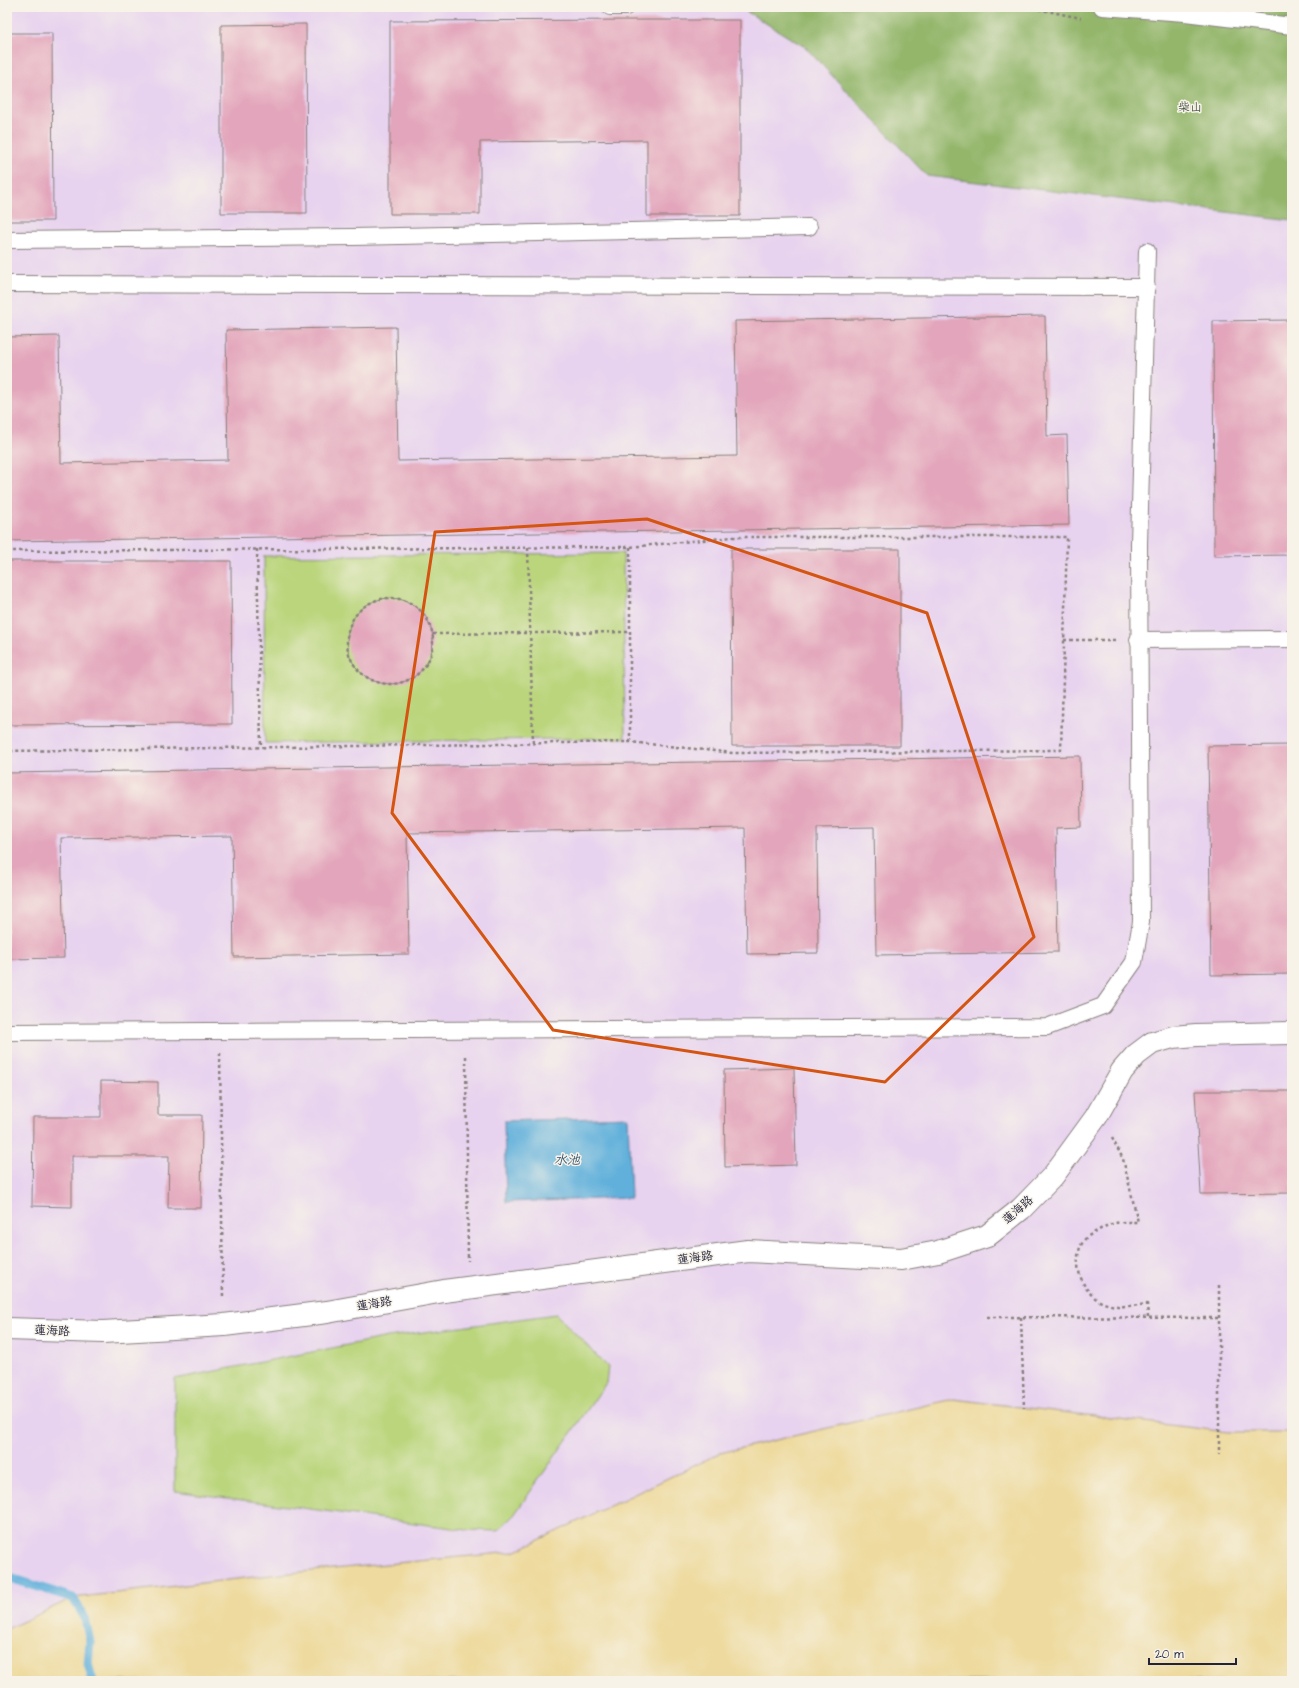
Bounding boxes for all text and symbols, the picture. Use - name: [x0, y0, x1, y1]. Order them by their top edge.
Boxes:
- park label: 柴山: [1178, 99, 1202, 116]
- water label: 水池: [554, 1151, 581, 1169]
- street label: 蓮海路: [999, 1192, 1037, 1228]
- street label: 蓮海路: [676, 1247, 714, 1269]
- street label: 蓮海路: [355, 1293, 393, 1315]
- street label: 蓮海路: [34, 1322, 70, 1340]
- scale bar: [1149, 1640, 1236, 1666]
- text: 20 m: [1155, 1646, 1184, 1663]

